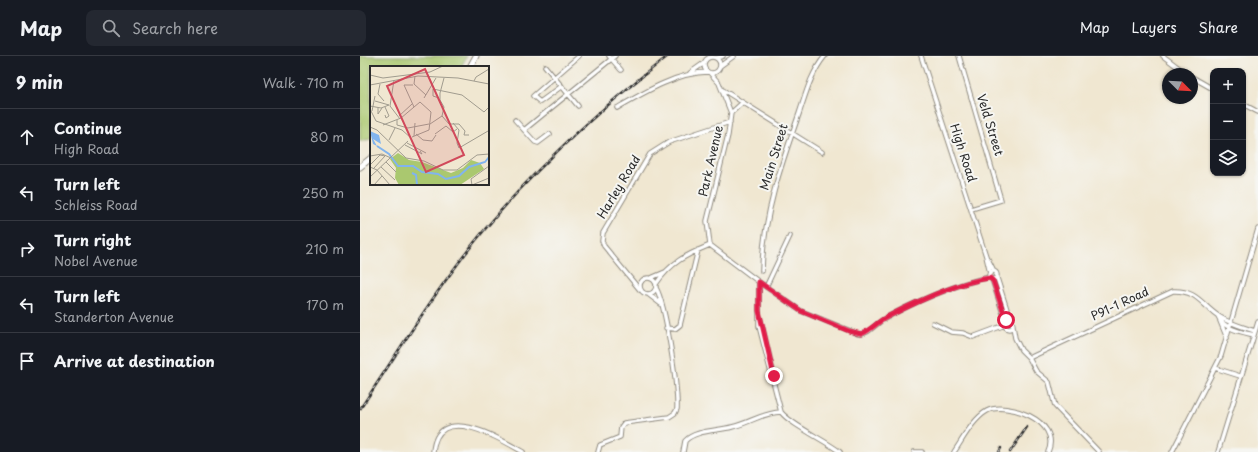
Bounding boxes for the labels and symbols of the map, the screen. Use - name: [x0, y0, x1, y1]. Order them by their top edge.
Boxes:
- inset map: [370, 66, 489, 185]
- north arrow: [1162, 68, 1198, 104]
- street label: Veld Street: [973, 92, 1009, 158]
- street label: Main Street: [754, 121, 792, 192]
- street label: High Road: [946, 121, 982, 184]
- street label: Park Avenue: [693, 123, 727, 198]
- street label: Harley Road: [592, 151, 644, 222]
- street label: P91-1 Road: [1088, 282, 1152, 324]
- route start: [997, 311, 1015, 329]
- route end: [765, 367, 783, 385]

